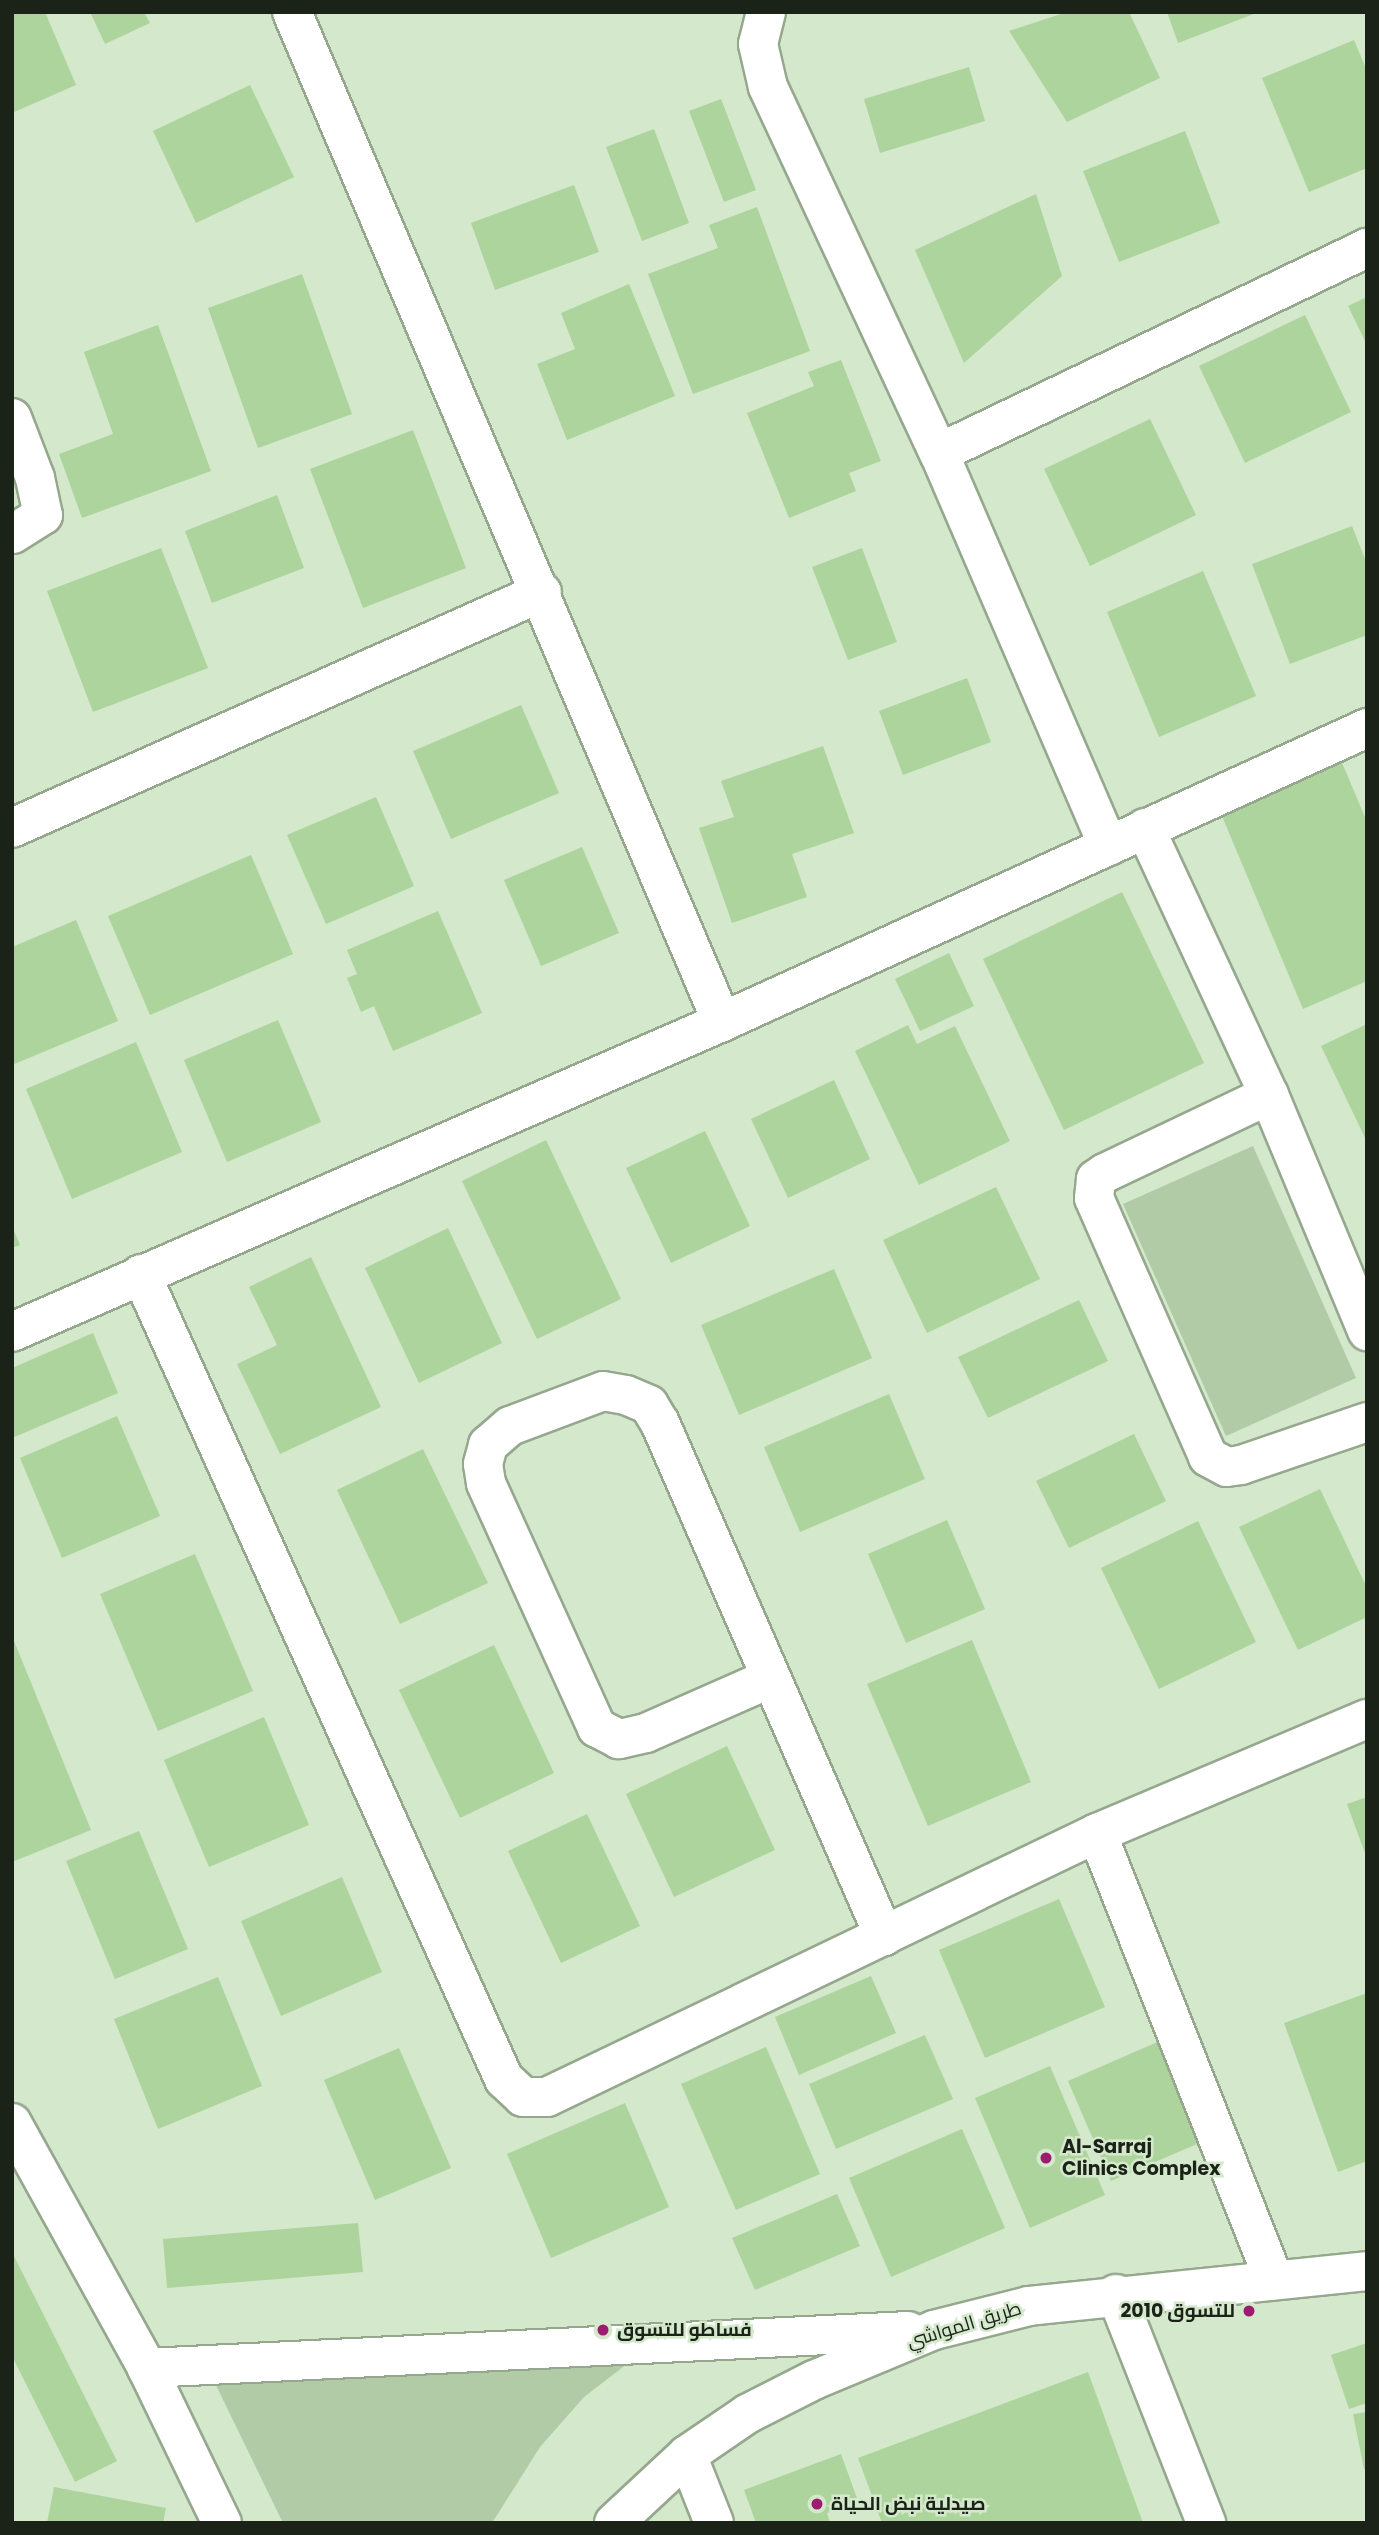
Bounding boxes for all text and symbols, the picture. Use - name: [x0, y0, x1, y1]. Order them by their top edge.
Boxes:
- place label: Al-Sarraj Clinics Complex: [1062, 2136, 1220, 2180]
- marker: Al-Sarraj Clinics Complex: [1036, 2148, 1056, 2168]
- street label: طريق المواشي: [904, 2297, 1024, 2353]
- place label: 2010 للتسوق: [1121, 2300, 1235, 2322]
- marker: 2010 للتسوق: [1241, 2303, 1257, 2319]
- place label: فساطو للتسوق: [617, 2319, 752, 2341]
- marker: فساطو للتسوق: [595, 2322, 611, 2338]
- place label: صيدلية نبض الحياة: [831, 2493, 986, 2515]
- marker: صيدلية نبض الحياة: [809, 2496, 825, 2512]

